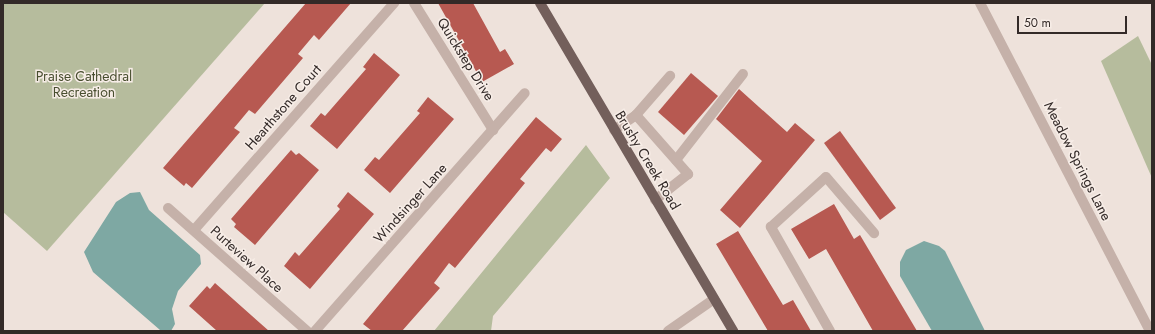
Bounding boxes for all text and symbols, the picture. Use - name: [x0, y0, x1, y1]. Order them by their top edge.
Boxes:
- scale bar: [1019, 8, 1129, 34]
- text: 50 m: [1024, 14, 1051, 32]
- street label: Quickstep Drive: [434, 15, 498, 103]
- street label: Hearthstone Court: [241, 61, 325, 153]
- park label: Praise Cathedral Recreation: [36, 68, 132, 100]
- street label: Meadow Springs Lane: [1041, 99, 1115, 223]
- street label: Brushy Creek Road: [612, 107, 684, 213]
- street label: Windsinger Lane: [370, 160, 450, 246]
- street label: Purteview Place: [207, 222, 287, 296]

